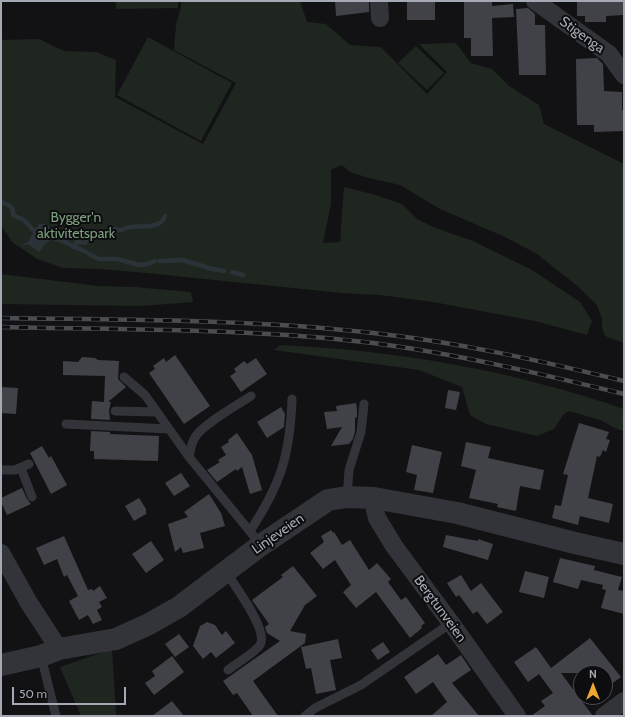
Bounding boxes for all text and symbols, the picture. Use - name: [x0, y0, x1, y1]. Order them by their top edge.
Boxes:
- street label: Stigenga: [556, 13, 608, 57]
- park label: Bygger'n aktivitetspark: [37, 210, 115, 242]
- street label: Linjeveien: [249, 510, 307, 558]
- street label: Bergtunveien: [410, 572, 470, 646]
- north arrow: [573, 665, 613, 705]
- text: N: [589, 667, 597, 681]
- scale bar: [14, 679, 128, 705]
- text: 50 m: [19, 686, 47, 701]

